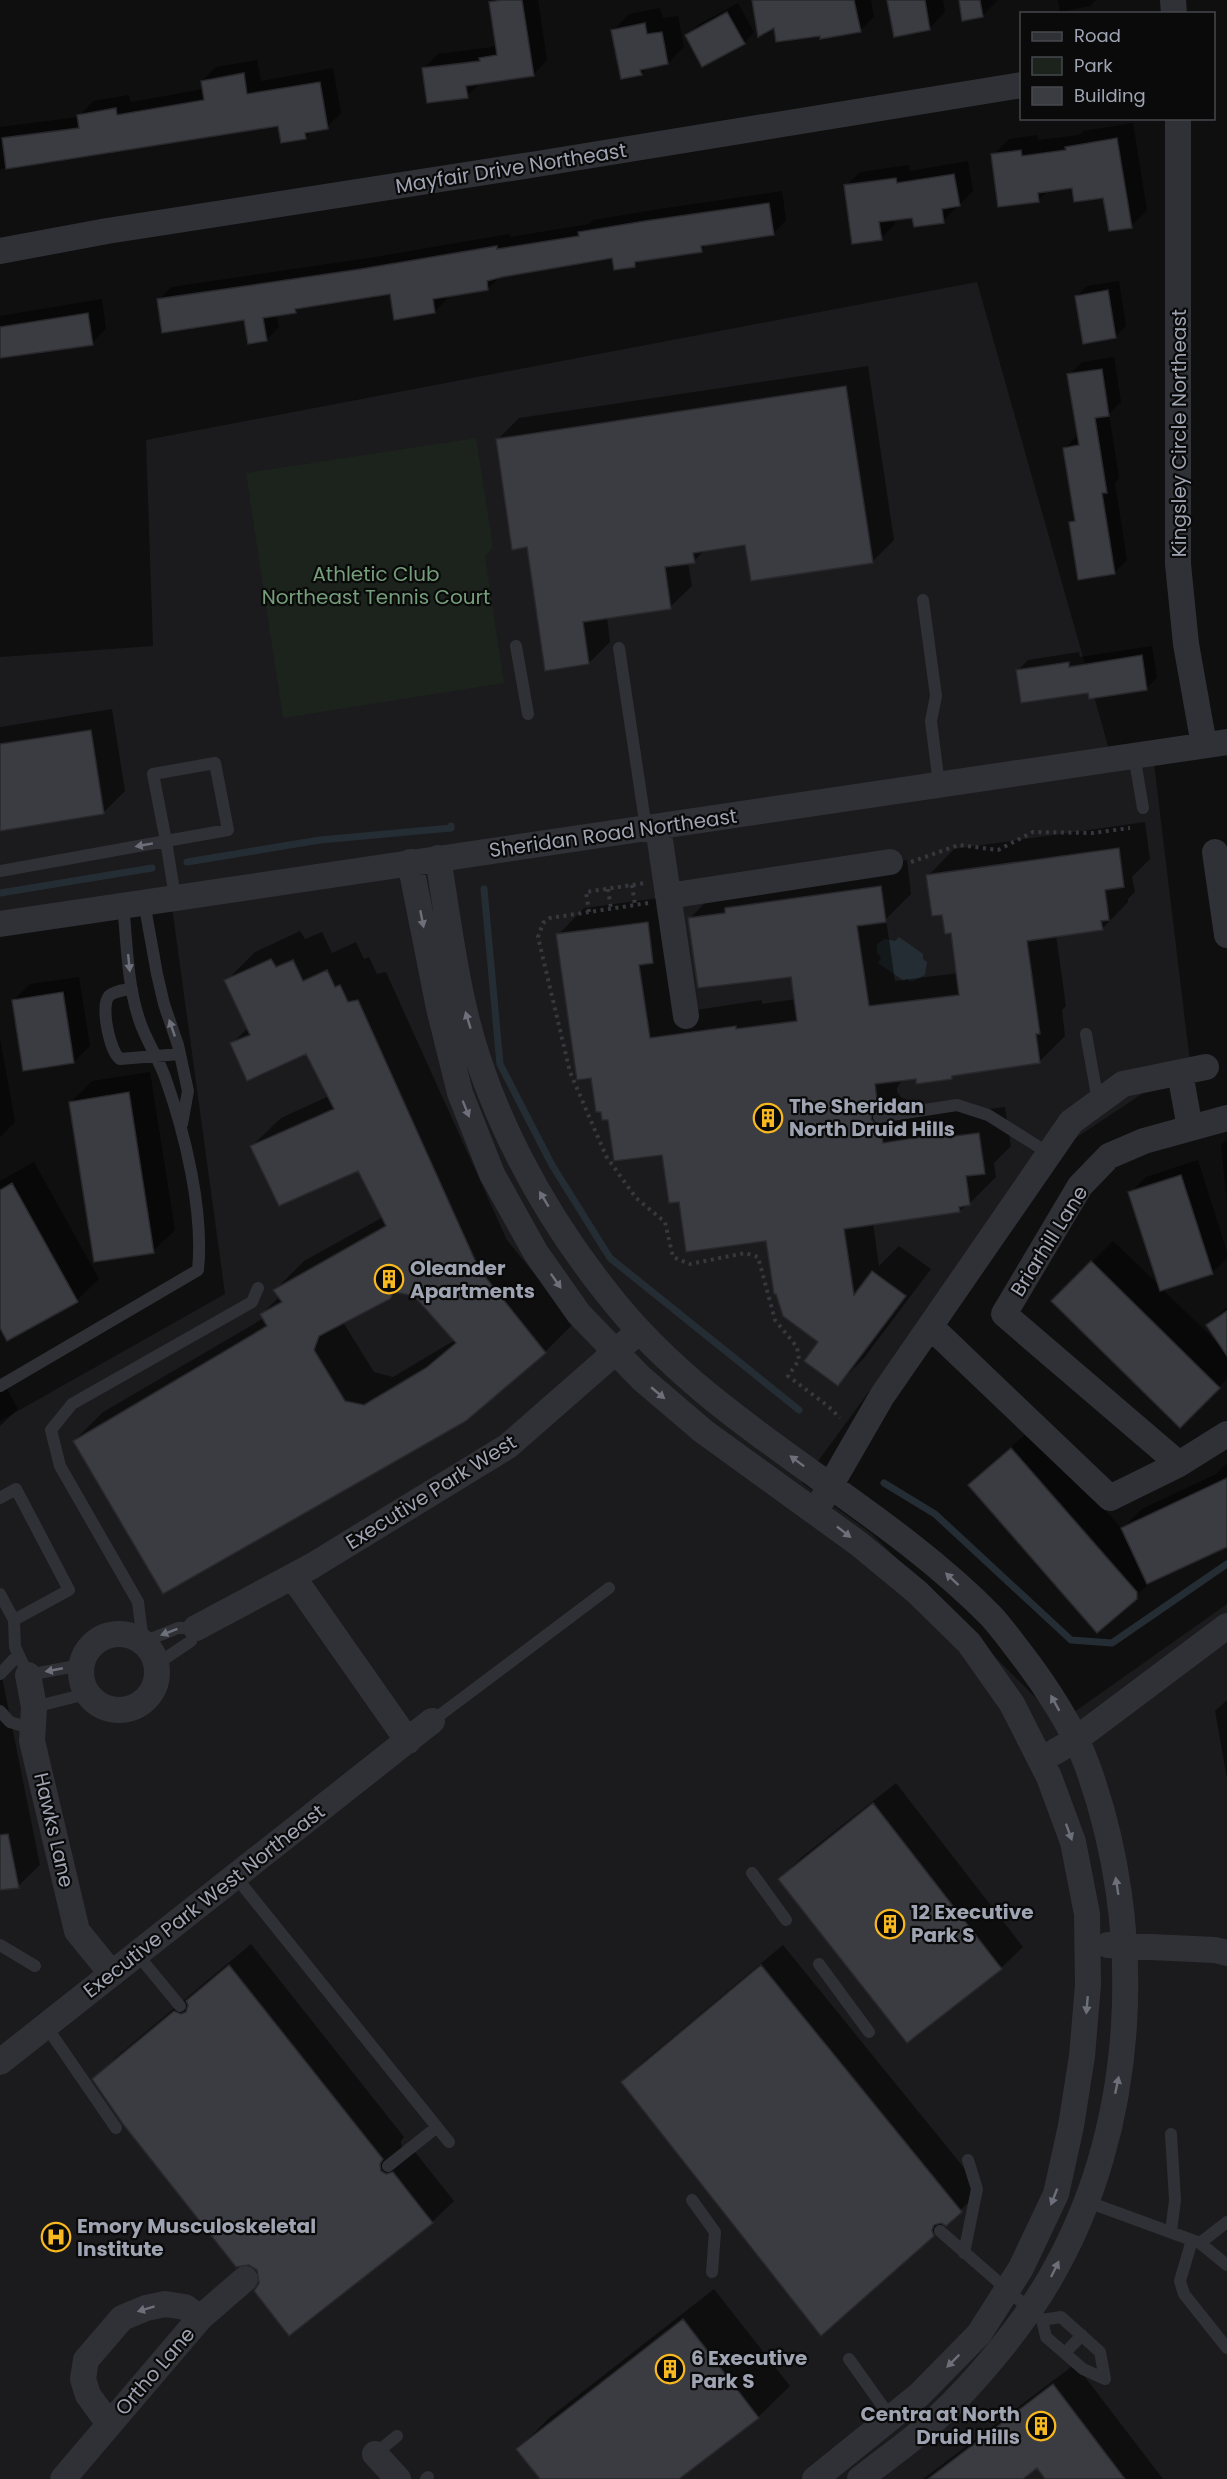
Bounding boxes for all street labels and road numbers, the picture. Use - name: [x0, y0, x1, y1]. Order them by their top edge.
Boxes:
- street label: Mayfair Drive Northeast: [394, 136, 628, 200]
- street label: Kingsley Circle Northeast: [1165, 309, 1193, 557]
- street label: Sheridan Road Northeast: [487, 802, 739, 864]
- street label: Briarhill Lane: [1004, 1180, 1094, 1302]
- street label: Executive Park West: [340, 1428, 522, 1556]
- street label: Hawks Lane: [27, 1770, 81, 1890]
- street label: Executive Park West Northeast: [77, 1798, 331, 2004]
- street label: Ortho Lane: [109, 2321, 201, 2421]

